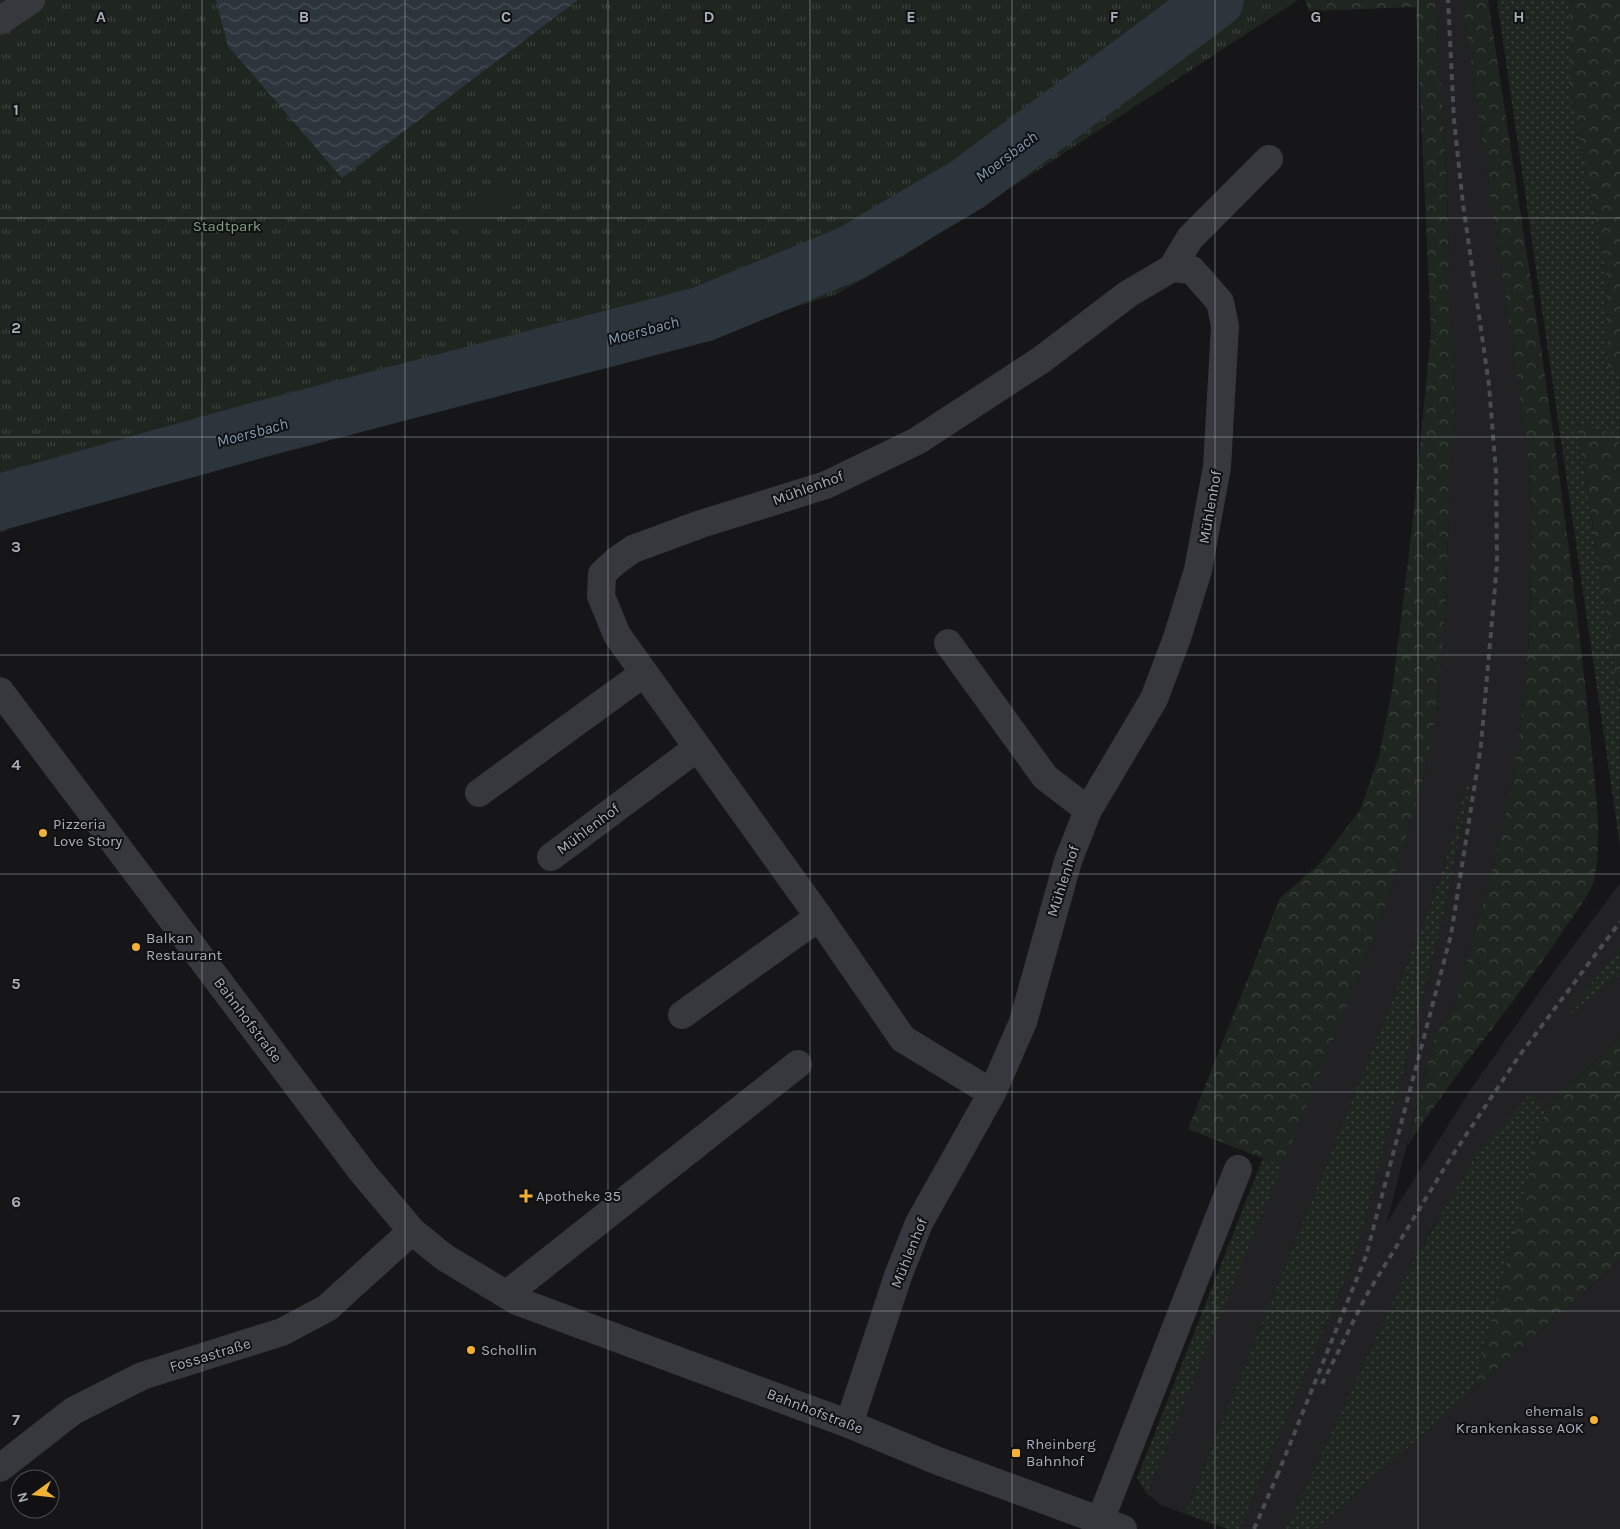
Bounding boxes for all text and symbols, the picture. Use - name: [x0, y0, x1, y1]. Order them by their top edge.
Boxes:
- text: A: [96, 7, 106, 26]
- text: B: [299, 7, 309, 26]
- text: C: [501, 7, 511, 26]
- text: D: [704, 7, 715, 26]
- text: E: [906, 7, 916, 26]
- text: F: [1110, 7, 1119, 26]
- text: G: [1311, 7, 1321, 26]
- text: H: [1513, 7, 1525, 26]
- text: 1: [13, 100, 19, 119]
- water label: Moersbach: [971, 127, 1041, 186]
- park label: Stadtpark: [193, 217, 261, 235]
- water label: Moersbach: [605, 312, 681, 349]
- text: 2: [11, 318, 21, 337]
- water label: Moersbach: [214, 414, 290, 451]
- street label: Mühlenhof: [770, 467, 847, 509]
- street label: Mühlenhof: [1195, 468, 1225, 545]
- text: 3: [11, 537, 21, 556]
- text: 4: [11, 755, 21, 774]
- street label: Mühlenhof: [553, 799, 624, 859]
- place label: Pizzeria Love Story: [53, 815, 122, 850]
- marker: Pizzeria Love Story: [37, 827, 49, 839]
- street label: Mühlenhof: [1043, 842, 1083, 919]
- place label: Balkan Restaurant: [146, 929, 222, 964]
- marker: Balkan Restaurant: [130, 941, 142, 953]
- text: 5: [11, 974, 21, 993]
- street label: Bahnhofstraße: [210, 974, 286, 1066]
- place label: Apotheke 35: [536, 1187, 621, 1205]
- marker: Apotheke 35: [520, 1190, 532, 1202]
- text: 6: [11, 1192, 21, 1211]
- street label: Mühlenhof: [887, 1214, 932, 1291]
- street label: Fossastraße: [167, 1334, 253, 1376]
- place label: Schollin: [481, 1341, 537, 1359]
- marker: Schollin: [465, 1344, 477, 1356]
- street label: Bahnhofstraße: [764, 1384, 866, 1438]
- place label: ehemals Krankenkasse AOK: [1456, 1402, 1584, 1437]
- text: 7: [12, 1410, 20, 1429]
- marker: ehemals Krankenkasse AOK: [1588, 1414, 1600, 1426]
- place label: Rheinberg Bahnhof: [1026, 1435, 1096, 1470]
- marker: Rheinberg Bahnhof: [1010, 1447, 1022, 1459]
- north arrow: [10, 1469, 60, 1519]
- text: N: [13, 1490, 32, 1504]

